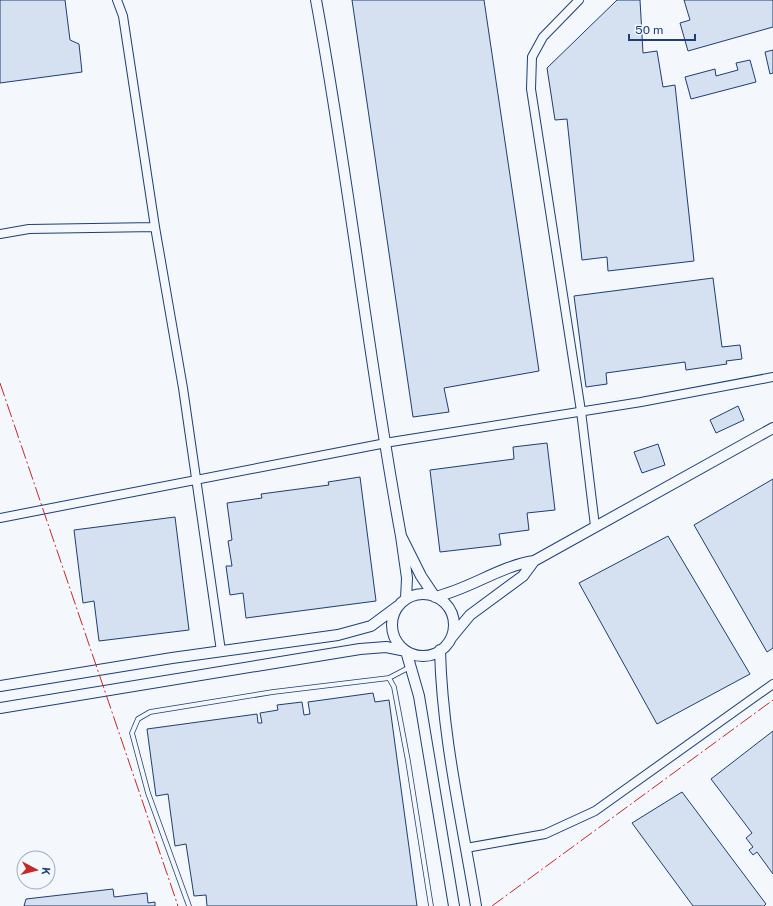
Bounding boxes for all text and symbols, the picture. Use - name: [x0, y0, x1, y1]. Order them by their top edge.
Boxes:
- scale bar: [629, 16, 695, 42]
- text: 50 m: [635, 23, 663, 37]
- north arrow: [16, 850, 56, 890]
- text: K: [39, 867, 52, 876]

